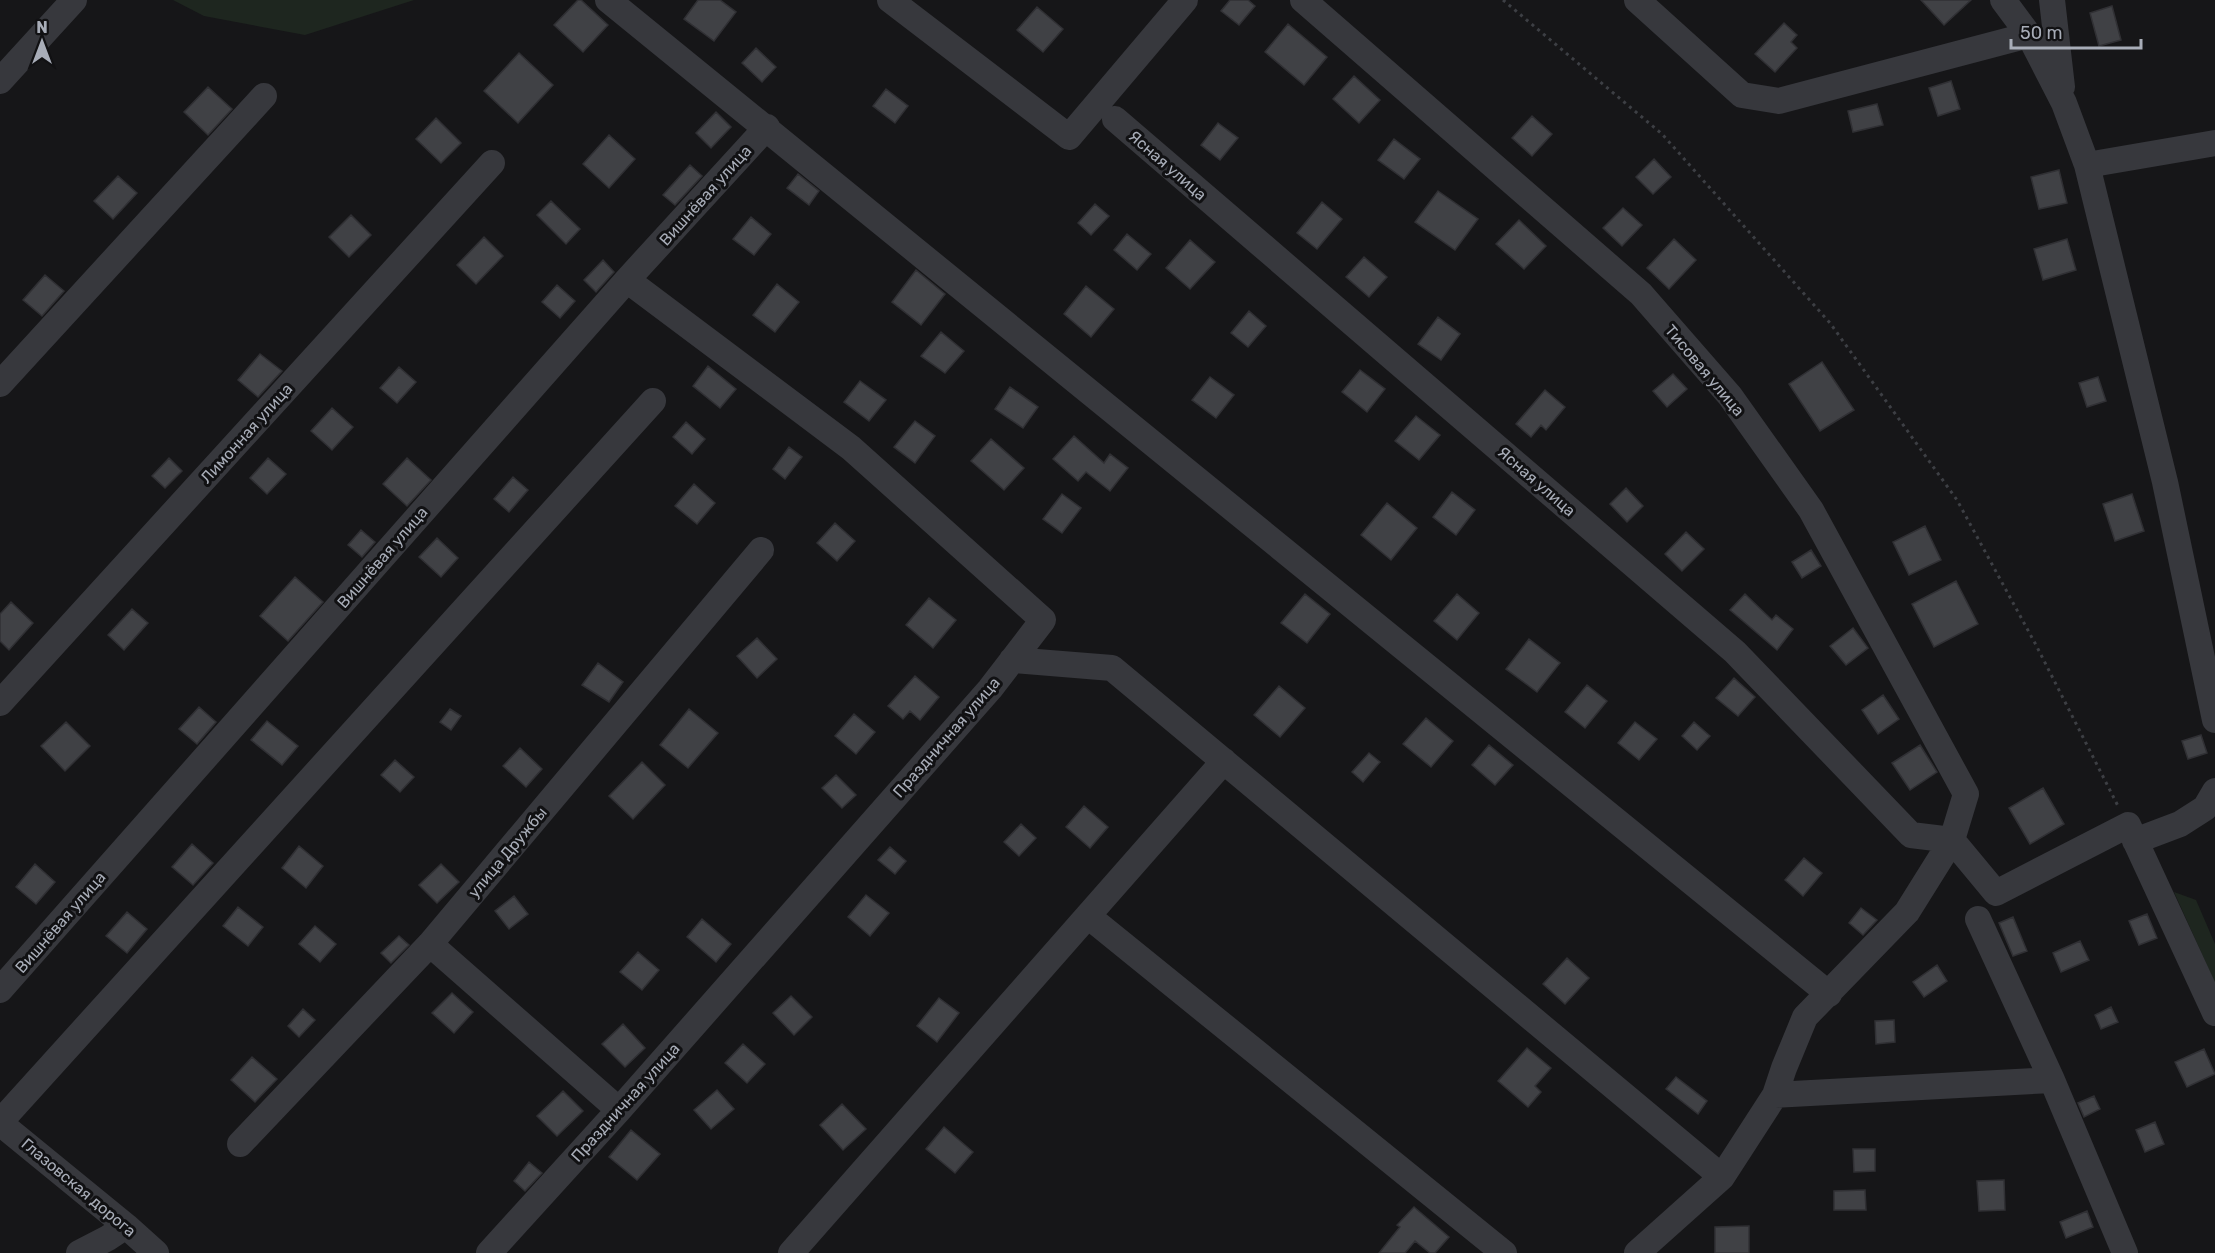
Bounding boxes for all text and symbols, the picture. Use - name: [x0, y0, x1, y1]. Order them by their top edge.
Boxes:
- north arrow: [12, 12, 72, 72]
- scale bar: [2011, 12, 2142, 50]
- text: N: [36, 18, 48, 37]
- text: 50 m: [2020, 22, 2063, 44]
- street label: Ясная улица: [1125, 127, 1210, 204]
- street label: Вишнёвая улица: [655, 141, 755, 249]
- street label: Тисовая улица: [1661, 321, 1748, 420]
- street label: Лимонная улица: [196, 379, 296, 487]
- street label: Ясная улица: [1494, 443, 1579, 520]
- street label: Вишнёвая улица: [333, 503, 432, 612]
- street label: Праздничная улица: [889, 673, 1004, 801]
- street label: улица Дружбы: [464, 803, 551, 902]
- street label: Вишнёвая улица: [11, 868, 110, 977]
- street label: Праздничная улица: [567, 1039, 684, 1166]
- street label: Глазовская дорога: [18, 1134, 140, 1241]

